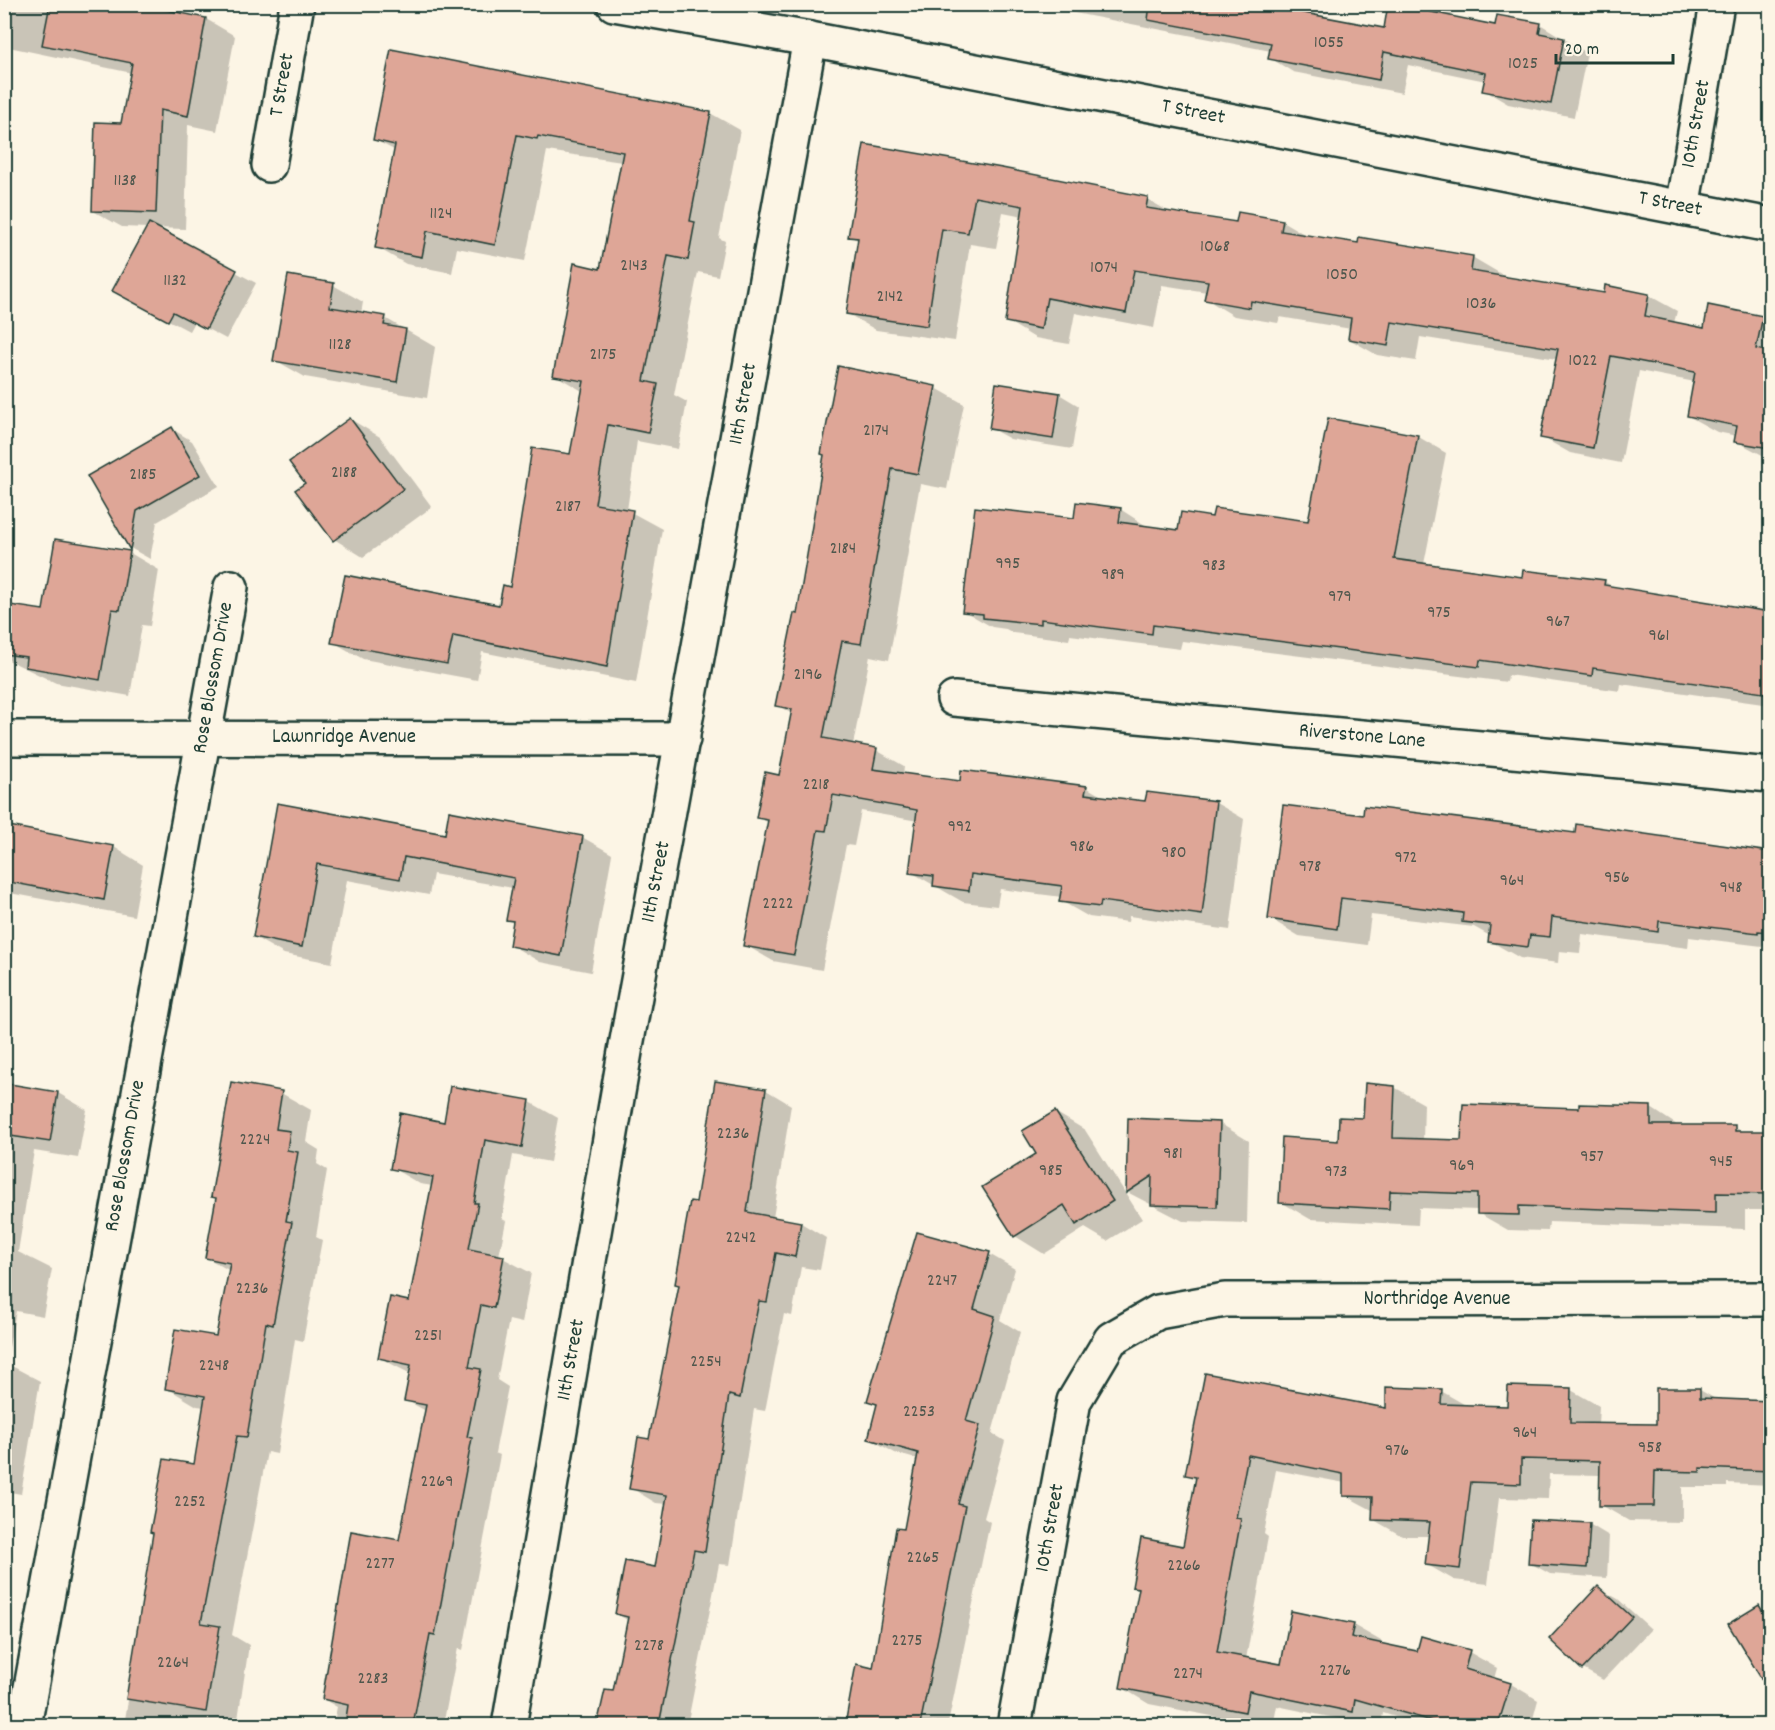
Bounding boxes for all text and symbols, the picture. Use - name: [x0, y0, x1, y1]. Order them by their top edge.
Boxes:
- scale bar: [1556, 27, 1673, 65]
- house number: 1055: [1314, 31, 1344, 56]
- text: 20 m: [1565, 38, 1599, 63]
- street label: T Street: [263, 51, 303, 119]
- house number: 1025: [1508, 52, 1538, 77]
- street label: 10th Street: [1674, 77, 1720, 171]
- street label: T Street: [1159, 92, 1228, 134]
- house number: 1138: [113, 169, 137, 194]
- street label: T Street: [1636, 184, 1705, 226]
- house number: 1124: [429, 202, 453, 227]
- house number: 1068: [1200, 235, 1230, 260]
- house number: 2143: [620, 254, 648, 279]
- house number: 1074: [1090, 256, 1118, 281]
- house number: 1050: [1326, 263, 1358, 288]
- house number: 1132: [163, 269, 187, 294]
- house number: 2142: [876, 285, 904, 310]
- house number: 1036: [1466, 292, 1496, 317]
- house number: 1128: [329, 333, 351, 358]
- house number: 2175: [589, 343, 617, 368]
- house number: 1022: [1568, 349, 1598, 374]
- street label: 11th Street: [722, 361, 766, 447]
- house number: 2174: [863, 419, 889, 444]
- house number: 2188: [331, 461, 357, 486]
- house number: 2185: [129, 463, 157, 488]
- house number: 2187: [555, 495, 581, 520]
- house number: 2184: [830, 537, 856, 562]
- house number: 995: [996, 552, 1020, 577]
- house number: 983: [1202, 554, 1226, 579]
- house number: 989: [1101, 563, 1125, 588]
- house number: 979: [1328, 585, 1352, 610]
- street label: Rose Blossom Drive: [186, 600, 242, 756]
- house number: 975: [1427, 601, 1451, 626]
- house number: 967: [1546, 610, 1570, 635]
- house number: 961: [1648, 624, 1670, 649]
- house number: 2196: [794, 663, 822, 688]
- street label: Riverstone Lane: [1297, 717, 1427, 757]
- street label: Lawnridge Avenue: [272, 723, 416, 753]
- house number: 2218: [803, 773, 829, 798]
- house number: 992: [948, 815, 972, 840]
- house number: 986: [1070, 835, 1094, 860]
- street label: 11th Street: [634, 838, 680, 925]
- house number: 980: [1161, 841, 1187, 866]
- house number: 972: [1394, 846, 1418, 871]
- house number: 978: [1299, 855, 1321, 880]
- house number: 956: [1604, 866, 1630, 891]
- house number: 964: [1500, 869, 1524, 894]
- house number: 948: [1720, 876, 1742, 901]
- house number: 2222: [762, 892, 794, 917]
- street label: Rose Blossom Drive: [98, 1078, 154, 1234]
- house number: 2236: [717, 1122, 749, 1147]
- house number: 2224: [239, 1128, 271, 1153]
- house number: 981: [1163, 1142, 1183, 1167]
- house number: 957: [1580, 1145, 1604, 1170]
- house number: 945: [1709, 1150, 1733, 1175]
- house number: 969: [1449, 1154, 1475, 1179]
- house number: 985: [1039, 1159, 1063, 1184]
- house number: 973: [1324, 1160, 1348, 1185]
- house number: 2242: [725, 1226, 757, 1251]
- house number: 2247: [927, 1269, 957, 1294]
- house number: 2236: [236, 1277, 268, 1302]
- street label: Northridge Avenue: [1363, 1285, 1511, 1315]
- street label: 11th Street: [550, 1317, 594, 1403]
- house number: 2251: [414, 1324, 442, 1349]
- house number: 2254: [690, 1350, 722, 1375]
- house number: 2248: [199, 1354, 229, 1379]
- house number: 2253: [903, 1400, 935, 1425]
- house number: 964: [1513, 1421, 1537, 1446]
- house number: 958: [1638, 1436, 1662, 1461]
- house number: 976: [1385, 1439, 1409, 1464]
- house number: 2269: [421, 1470, 453, 1495]
- street label: 10th Street: [1028, 1481, 1074, 1575]
- house number: 2252: [174, 1490, 206, 1515]
- house number: 2265: [907, 1546, 939, 1571]
- house number: 2277: [365, 1552, 395, 1577]
- house number: 2266: [1167, 1554, 1201, 1579]
- house number: 2275: [892, 1629, 922, 1654]
- house number: 2278: [634, 1634, 664, 1659]
- house number: 2264: [157, 1651, 189, 1676]
- house number: 2276: [1319, 1659, 1351, 1684]
- house number: 2274: [1173, 1662, 1203, 1687]
- house number: 2283: [358, 1667, 388, 1692]

